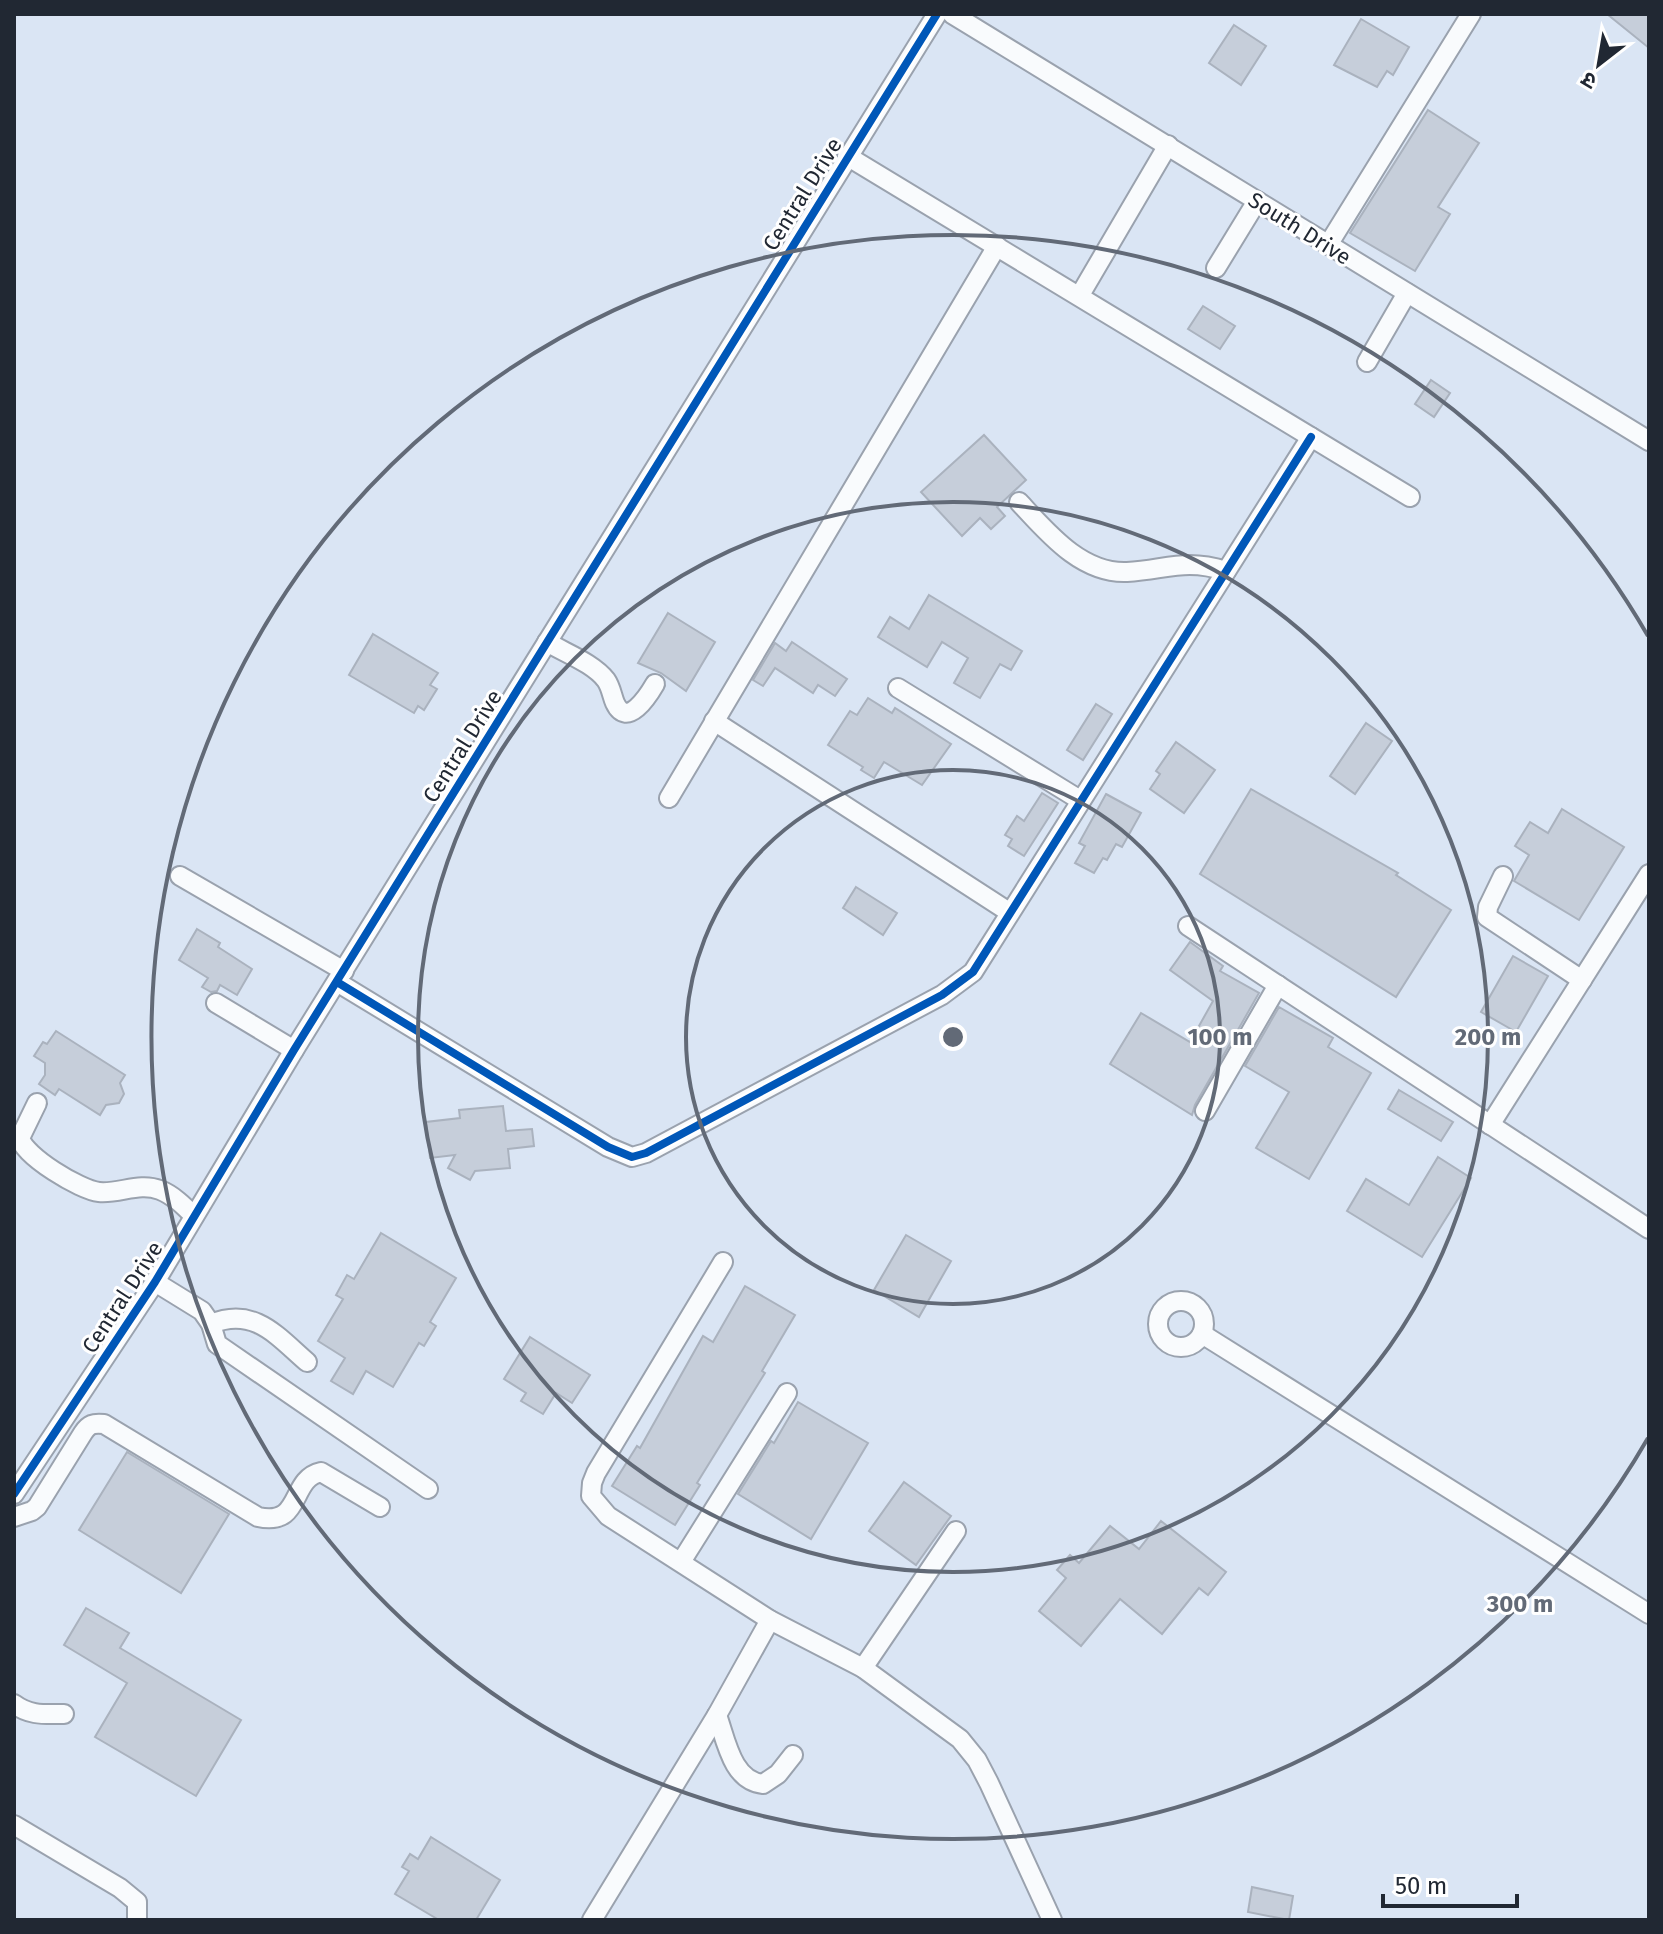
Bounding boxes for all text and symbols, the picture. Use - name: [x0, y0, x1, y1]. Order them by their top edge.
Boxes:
- north arrow: [1559, 24, 1639, 104]
- text: उ: [1576, 65, 1601, 96]
- street label: Central Drive: [757, 133, 848, 256]
- street label: South Drive: [1243, 186, 1356, 271]
- street label: Central Drive: [417, 685, 508, 808]
- centre of rings: [939, 1023, 967, 1051]
- text: 100 m: [1187, 1023, 1253, 1051]
- text: 200 m: [1455, 1023, 1521, 1051]
- street label: Central Drive: [76, 1236, 169, 1358]
- text: 300 m: [1486, 1590, 1553, 1618]
- scale bar: [1383, 1858, 1517, 1908]
- text: 50 m: [1395, 1872, 1447, 1900]

